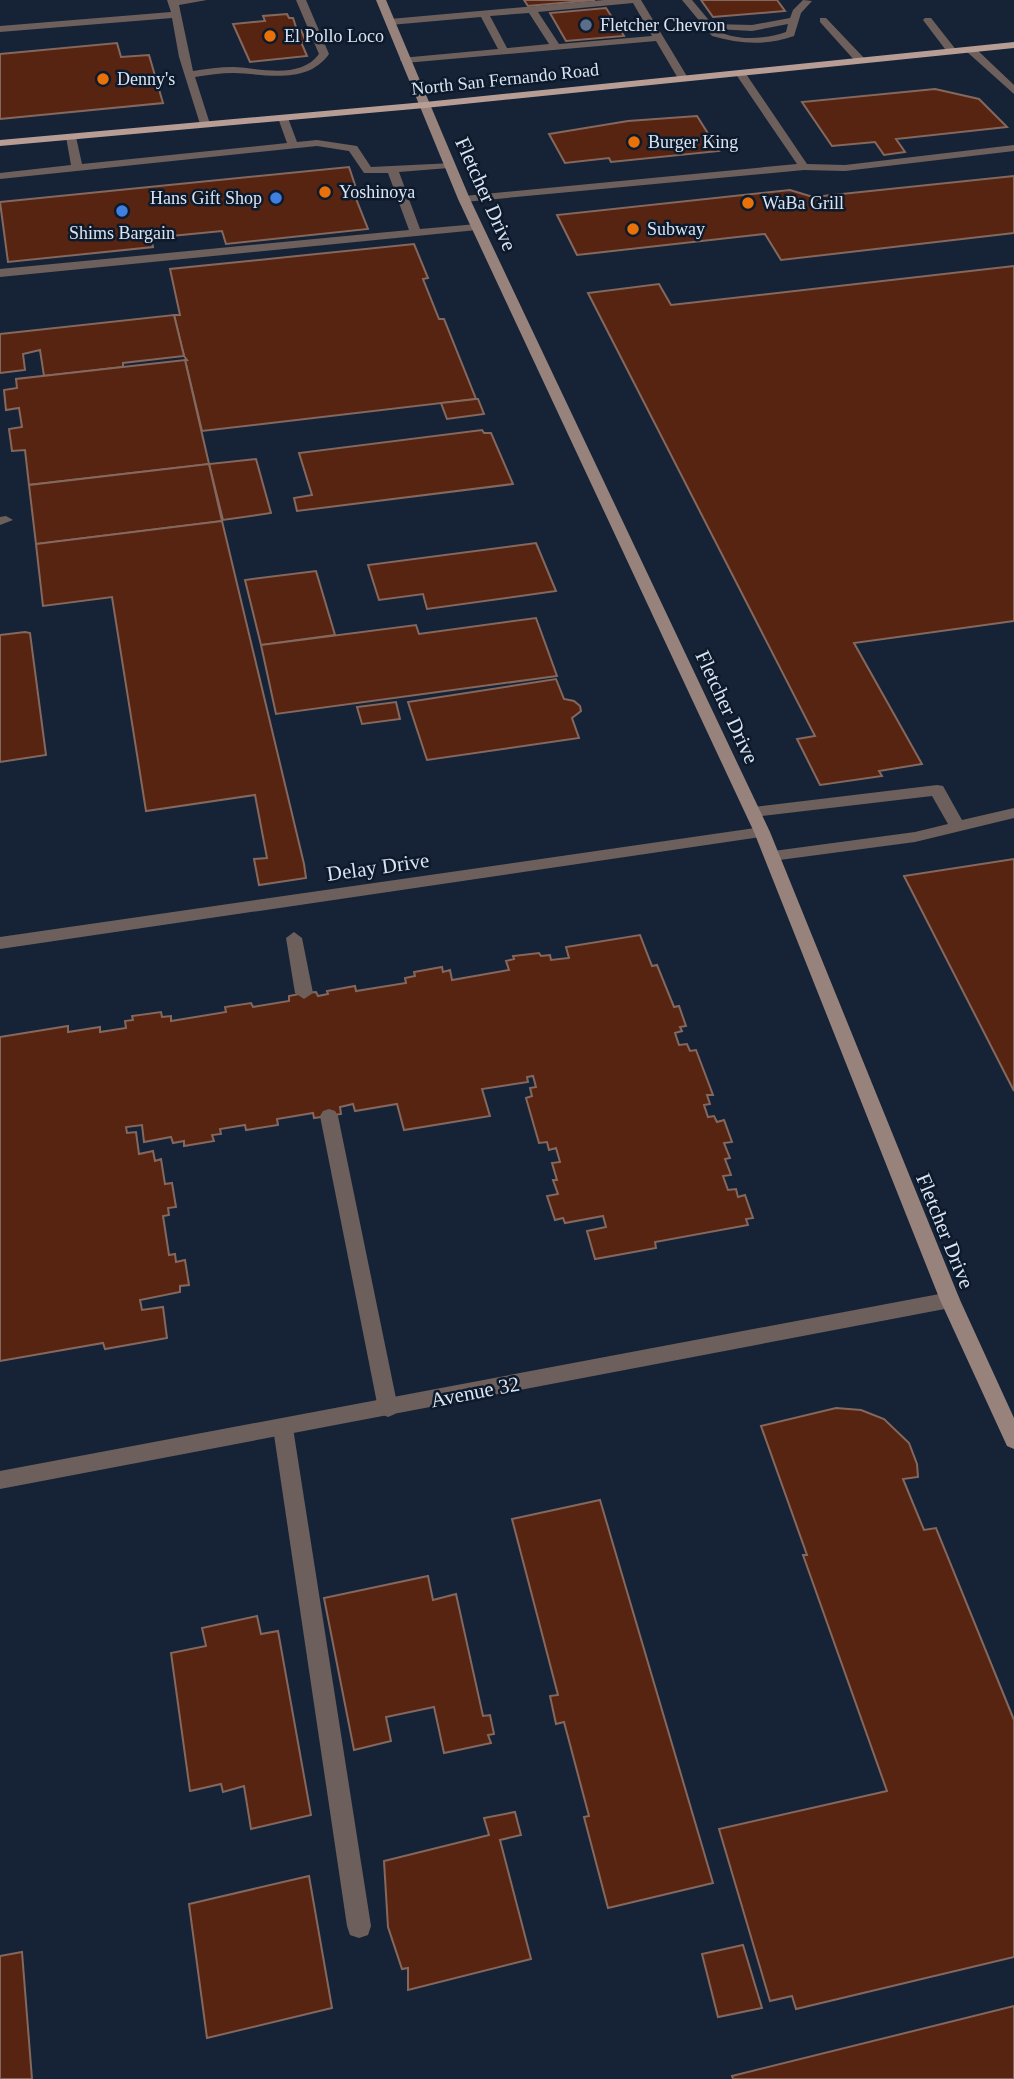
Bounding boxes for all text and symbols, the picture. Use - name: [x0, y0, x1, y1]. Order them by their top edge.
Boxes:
- place label: Fletcher Chevron: [600, 15, 725, 35]
- marker: Fletcher Chevron: [578, 17, 594, 33]
- place label: El Pollo Loco: [284, 26, 384, 46]
- marker: El Pollo Loco: [262, 28, 278, 44]
- street label: North San Fernando Road: [410, 59, 600, 99]
- place label: Denny's: [117, 69, 175, 89]
- marker: Denny's: [95, 71, 111, 87]
- place label: Burger King: [648, 132, 738, 152]
- street label: Fletcher Drive: [450, 133, 522, 255]
- marker: Burger King: [626, 134, 642, 150]
- place label: Yoshinoya: [339, 182, 415, 202]
- marker: Yoshinoya: [317, 184, 333, 200]
- place label: Hans Gift Shop: [150, 188, 262, 208]
- marker: Hans Gift Shop: [268, 190, 284, 206]
- place label: WaBa Grill: [762, 193, 844, 213]
- marker: WaBa Grill: [740, 195, 756, 211]
- marker: Shims Bargain: [114, 203, 130, 219]
- place label: Subway: [647, 219, 705, 239]
- marker: Subway: [625, 221, 641, 237]
- place label: Shims Bargain: [69, 223, 175, 243]
- street label: Fletcher Drive: [690, 647, 764, 767]
- street label: Delay Drive: [325, 848, 431, 886]
- street label: Fletcher Drive: [911, 1170, 979, 1292]
- street label: Avenue 32: [429, 1372, 521, 1412]

